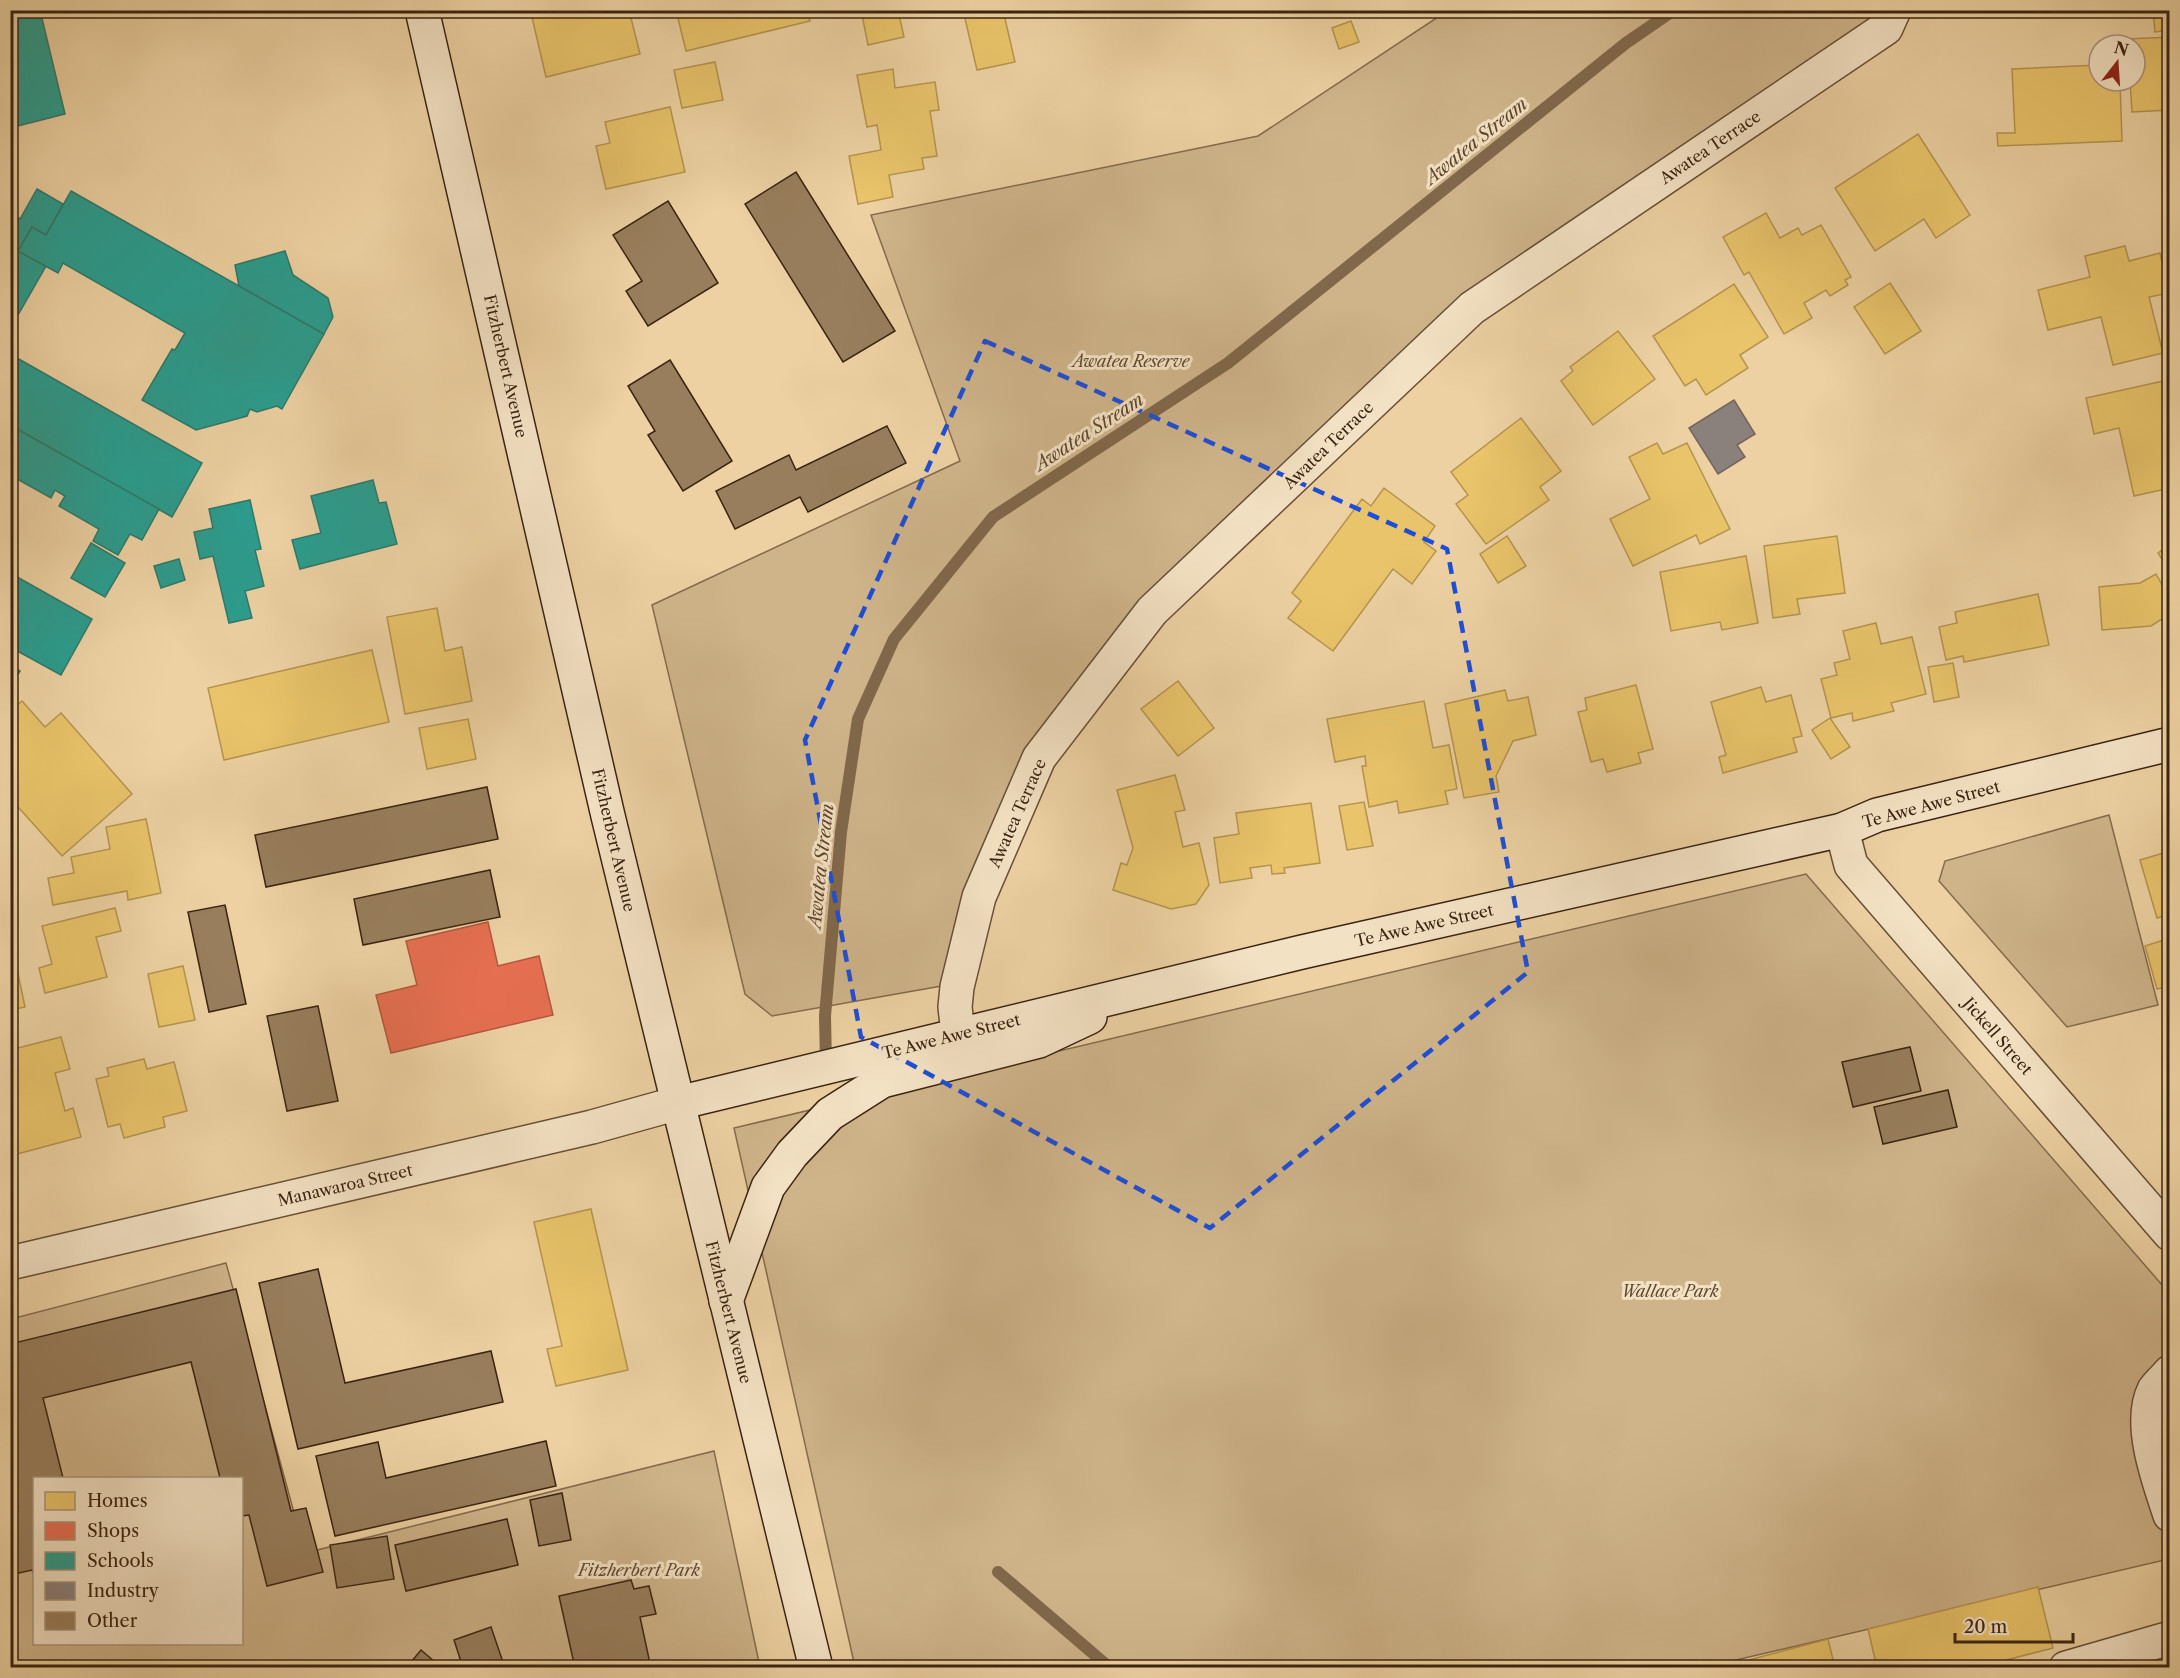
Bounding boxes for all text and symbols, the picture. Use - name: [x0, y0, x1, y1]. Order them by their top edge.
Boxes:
- north arrow: [2087, 33, 2147, 93]
- text: N: [2112, 37, 2131, 60]
- water label: Awatea Stream: [1418, 93, 1532, 191]
- street label: Awatea Terrace: [1655, 106, 1764, 189]
- street label: Fitzherbert Avenue: [480, 292, 532, 440]
- park label: Awatea Reserve: [1069, 351, 1191, 371]
- water label: Awatea Stream: [1028, 389, 1148, 477]
- street label: Awatea Terrace: [1278, 397, 1377, 494]
- street label: Awatea Terrace: [984, 755, 1050, 872]
- street label: Fitzherbert Avenue: [588, 766, 640, 914]
- street label: Te Awe Awe Street: [1860, 776, 2002, 832]
- water label: Awatea Stream: [803, 802, 838, 933]
- street label: Te Awe Awe Street: [1353, 899, 1496, 951]
- street label: Jickell Street: [1957, 991, 2037, 1079]
- street label: Te Awe Awe Street: [880, 1009, 1022, 1063]
- street label: Manawaroa Street: [276, 1160, 415, 1210]
- street label: Fitzherbert Avenue: [702, 1239, 756, 1385]
- park label: Wallace Park: [1621, 1281, 1719, 1301]
- legend: [33, 1477, 243, 1645]
- text: Homes: [87, 1490, 148, 1512]
- text: Shops: [87, 1520, 139, 1542]
- text: Schools: [87, 1550, 154, 1572]
- park label: Fitzherbert Park: [576, 1560, 700, 1580]
- text: Industry: [87, 1580, 160, 1602]
- scale bar: [1955, 1606, 2074, 1644]
- text: Other: [87, 1610, 138, 1632]
- text: 20 m: [1964, 1616, 2008, 1638]

